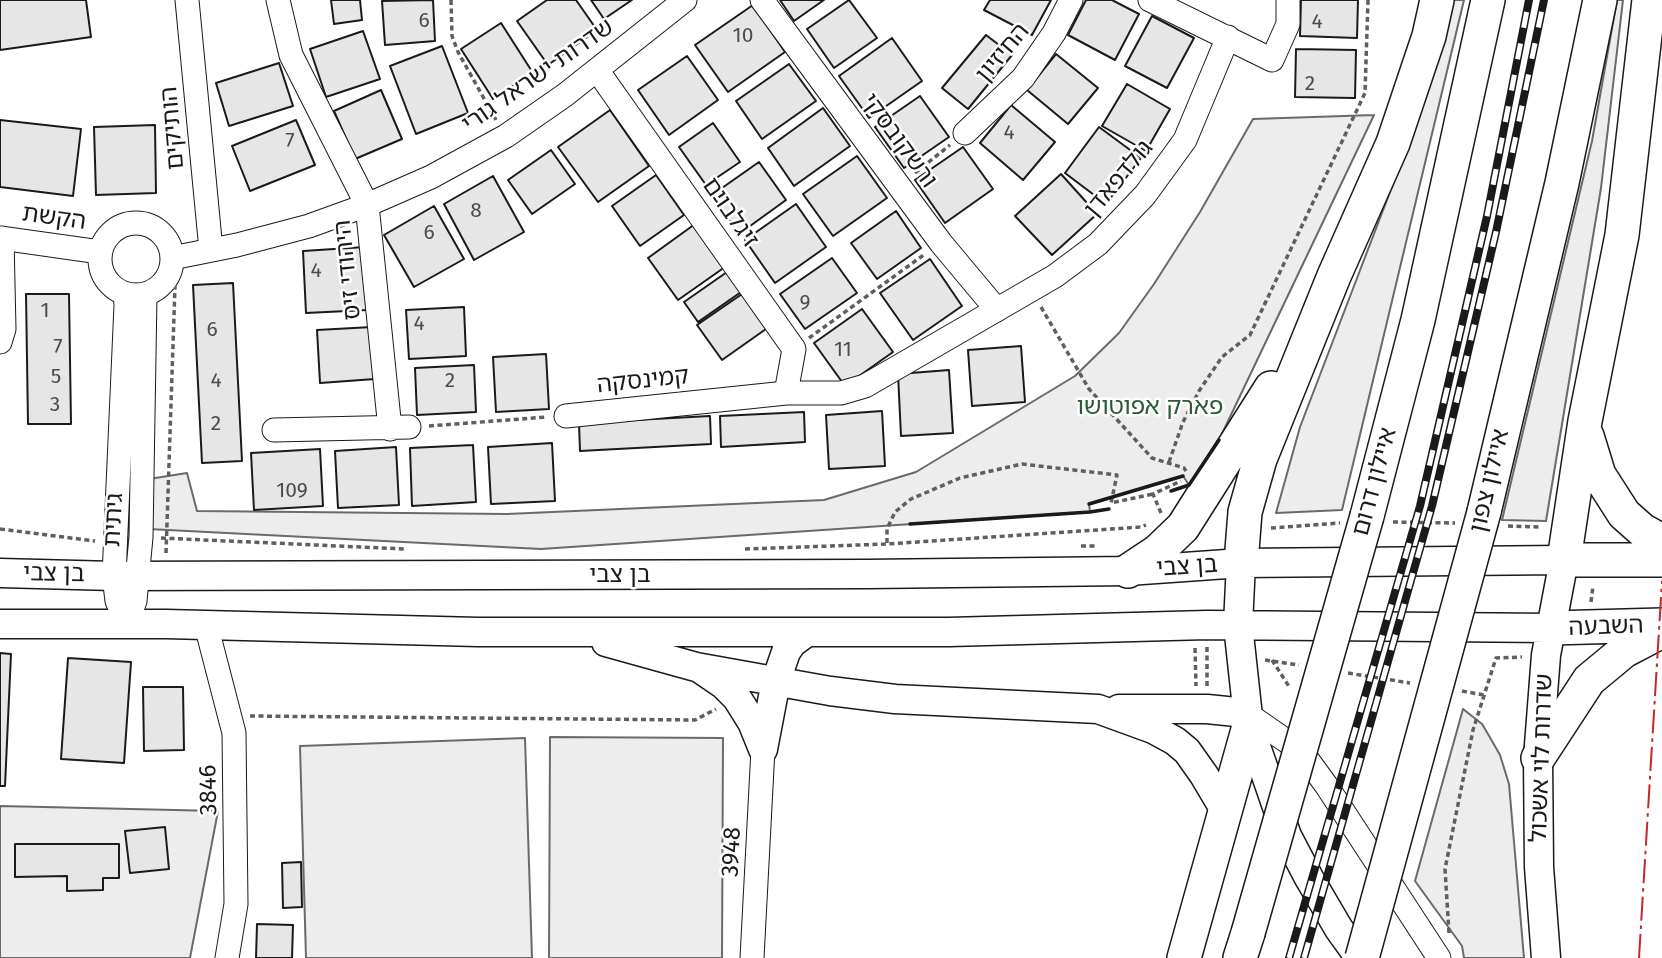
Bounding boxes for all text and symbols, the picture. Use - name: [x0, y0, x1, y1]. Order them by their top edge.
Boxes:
- house number: 6: [418, 8, 430, 34]
- house number: 4: [1311, 9, 1323, 35]
- street label: שדרות ישראל גורי: [457, 13, 619, 139]
- street label: החיזיון: [970, 18, 1036, 88]
- house number: 10: [733, 23, 753, 49]
- house number: 2: [1305, 71, 1315, 97]
- street label: הותיקים: [155, 85, 191, 171]
- street label: ורשקובסקי: [855, 88, 943, 194]
- house number: 4: [1003, 120, 1015, 146]
- house number: 7: [285, 128, 295, 154]
- street label: גולדפאדן: [1079, 135, 1159, 223]
- street label: זיגלבוים: [696, 172, 764, 254]
- house number: 8: [470, 198, 482, 224]
- street label: הקשת: [20, 199, 88, 237]
- street label: היהודי זיס: [328, 218, 368, 322]
- house number: 6: [423, 220, 435, 246]
- house number: 4: [310, 258, 322, 284]
- house number: 9: [799, 290, 811, 316]
- house number: 1: [40, 298, 50, 324]
- house number: 4: [413, 311, 425, 337]
- house number: 6: [206, 317, 218, 343]
- house number: 7: [53, 334, 63, 360]
- house number: 11: [834, 337, 852, 363]
- street label: קמינסקה: [595, 362, 691, 400]
- house number: 5: [51, 364, 61, 390]
- house number: 4: [210, 368, 222, 394]
- house number: 2: [445, 368, 455, 394]
- house number: 3: [50, 392, 60, 418]
- park label: פארק אפוטושו: [1077, 393, 1223, 421]
- house number: 2: [211, 411, 221, 437]
- street label: איילון דרום: [1347, 425, 1403, 539]
- street label: איילון צפון: [1464, 427, 1516, 535]
- house number: 109: [276, 478, 308, 504]
- street label: גיתית: [98, 492, 130, 548]
- street label: בן צבי: [1155, 550, 1219, 584]
- street label: בן צבי: [23, 559, 85, 589]
- street label: בן צבי: [589, 561, 651, 589]
- street label: השבעה: [1568, 611, 1644, 643]
- street label: שדרות לוי אשכול: [1525, 673, 1559, 843]
- street label: 3846: [194, 764, 224, 816]
- street label: 3948: [716, 826, 748, 878]

